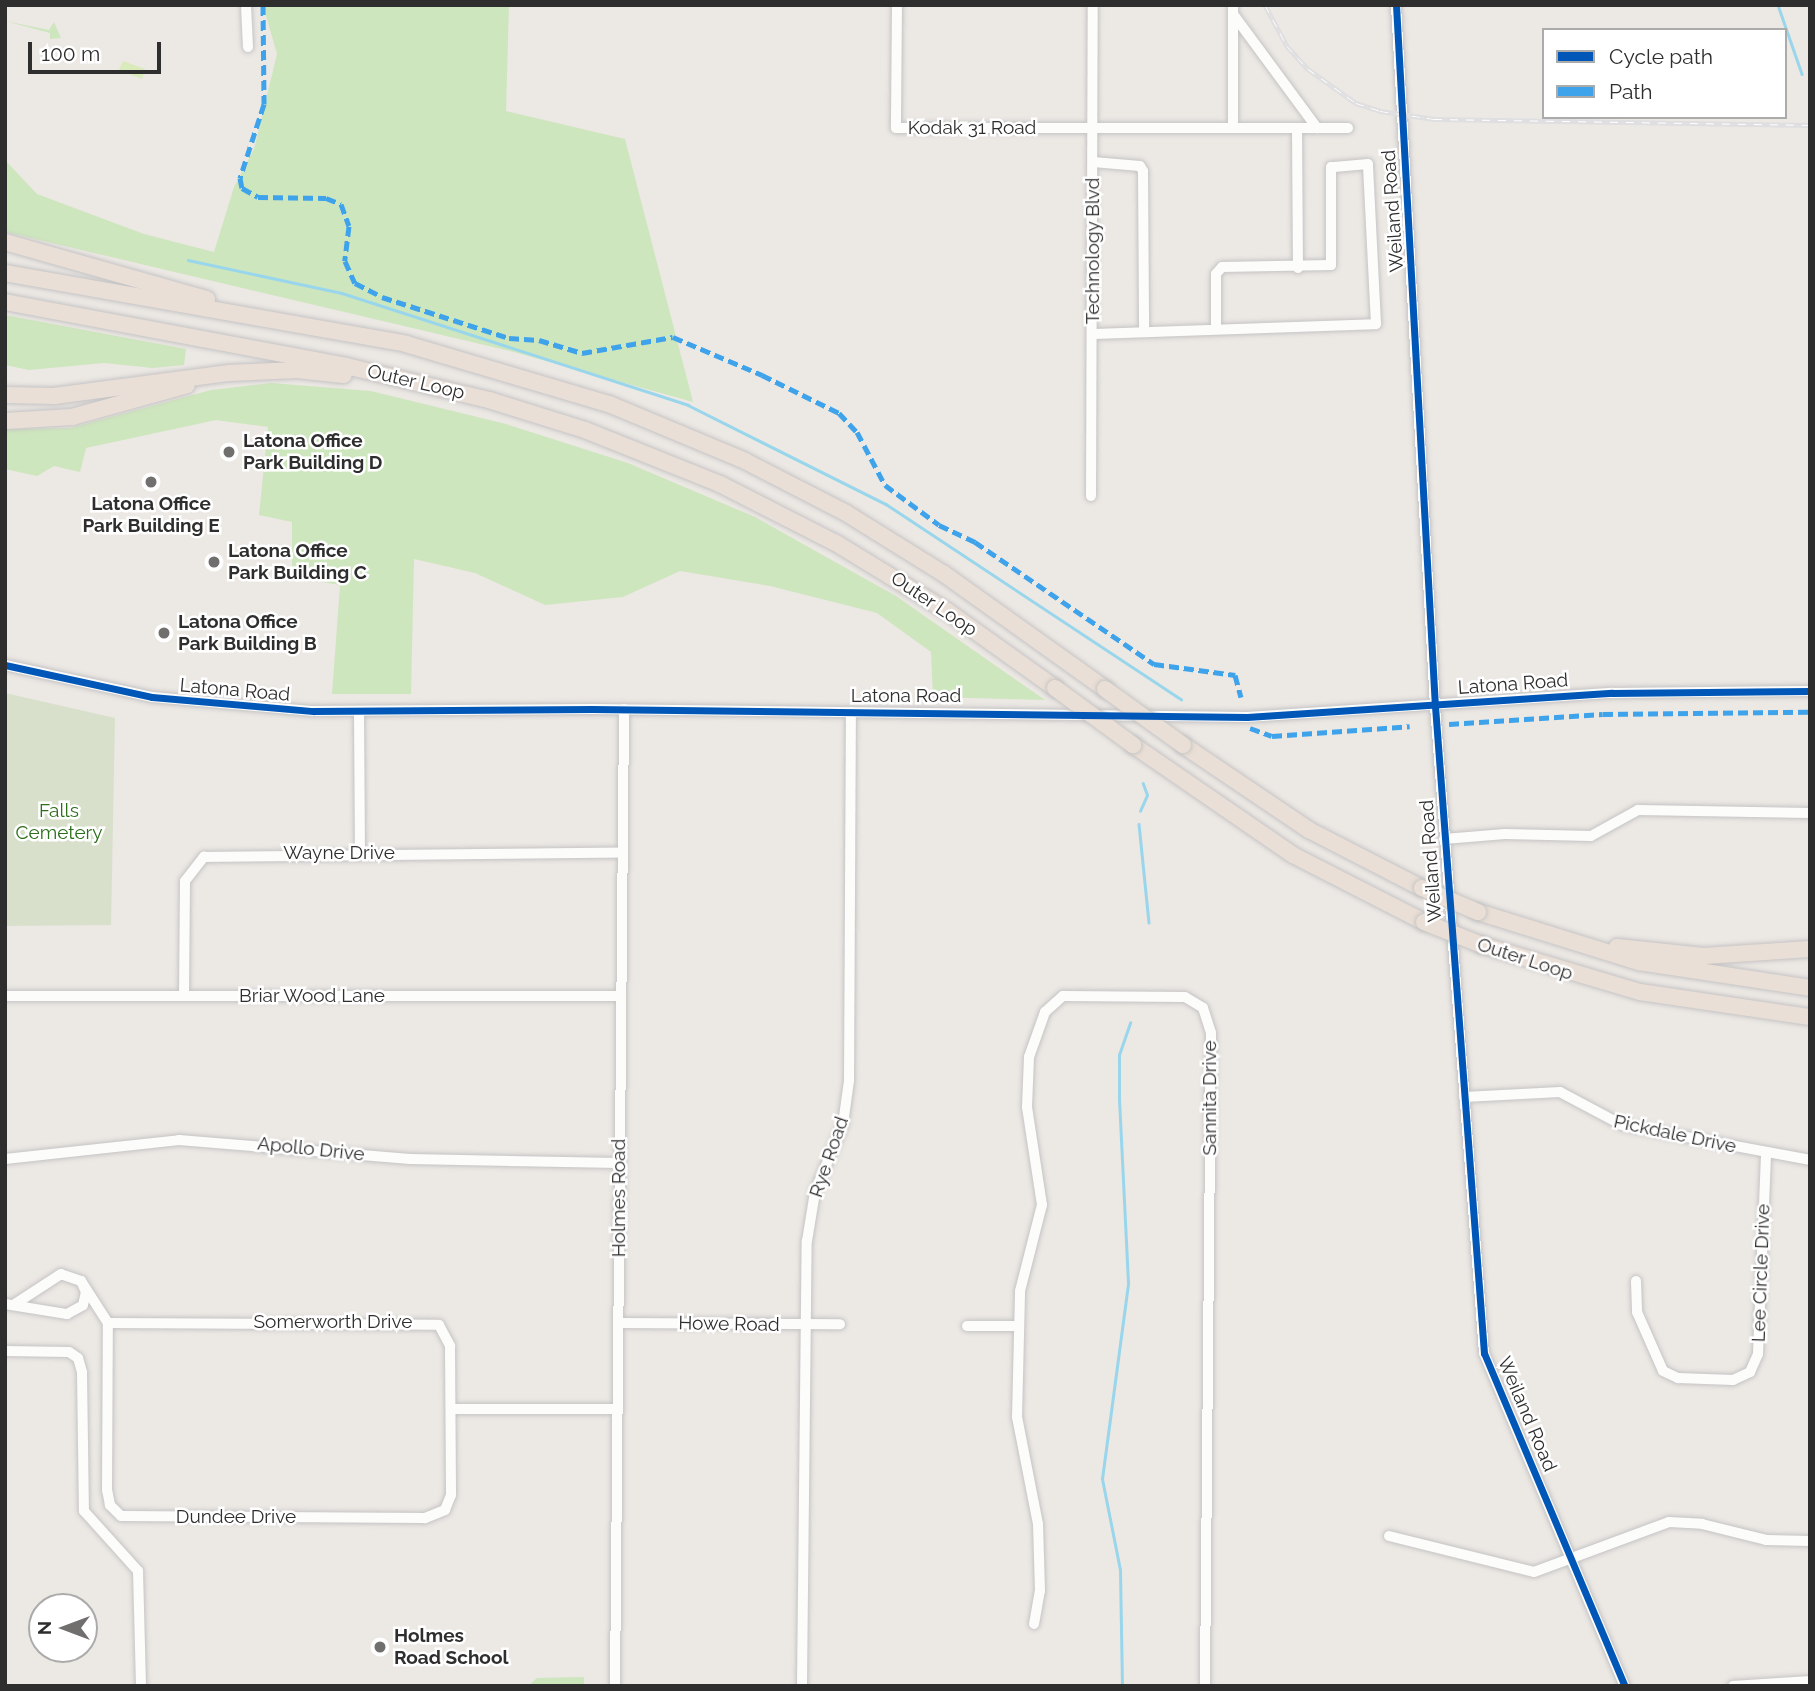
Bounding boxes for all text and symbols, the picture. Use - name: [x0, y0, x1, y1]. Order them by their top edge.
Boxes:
- scale bar: [32, 28, 164, 72]
- legend: [1542, 28, 1787, 119]
- text: 100 m: [41, 41, 100, 66]
- text: Cycle path: [1609, 44, 1713, 69]
- text: Path: [1609, 79, 1653, 104]
- street label: Kodak 31 Road: [908, 117, 1036, 139]
- street label: Weiland Road: [1377, 149, 1409, 273]
- street label: Technology Blvd: [1082, 178, 1104, 324]
- street label: Outer Loop: [365, 360, 467, 404]
- place label: Latona Office Park Building D: [243, 430, 382, 474]
- marker: Latona Office Park Building D: [221, 444, 237, 460]
- marker: Latona Office Park Building E: [143, 474, 159, 490]
- place label: Latona Office Park Building E: [82, 493, 220, 537]
- place label: Latona Office Park Building C: [228, 540, 367, 584]
- marker: Latona Office Park Building C: [206, 554, 222, 570]
- street label: Outer Loop: [886, 567, 982, 641]
- place label: Latona Office Park Building B: [178, 611, 317, 655]
- marker: Latona Office Park Building B: [156, 625, 172, 641]
- street label: Latona Road: [1457, 669, 1569, 699]
- street label: Latona Road: [179, 674, 291, 706]
- street label: Latona Road: [851, 685, 961, 707]
- street label: Weiland Road: [1415, 799, 1447, 923]
- park label: Falls Cemetery: [15, 800, 103, 844]
- street label: Wayne Drive: [283, 842, 395, 864]
- street label: Outer Loop: [1474, 933, 1576, 985]
- street label: Briar Wood Lane: [239, 985, 385, 1007]
- street label: Sannita Drive: [1199, 1040, 1221, 1156]
- street label: Pickdale Drive: [1612, 1110, 1738, 1158]
- street label: Rye Road: [805, 1114, 853, 1200]
- street label: Apollo Drive: [256, 1132, 366, 1166]
- street label: Holmes Road: [608, 1139, 630, 1257]
- street label: Lee Circle Drive: [1747, 1203, 1775, 1343]
- street label: Somerworth Drive: [254, 1311, 412, 1333]
- street label: Howe Road: [678, 1312, 780, 1336]
- street label: Weiland Road: [1493, 1353, 1561, 1475]
- street label: Dundee Drive: [176, 1506, 296, 1528]
- north arrow: [28, 1593, 98, 1663]
- text: N: [33, 1621, 55, 1635]
- place label: Holmes Road School: [394, 1625, 508, 1669]
- marker: Holmes Road School: [372, 1639, 388, 1655]

